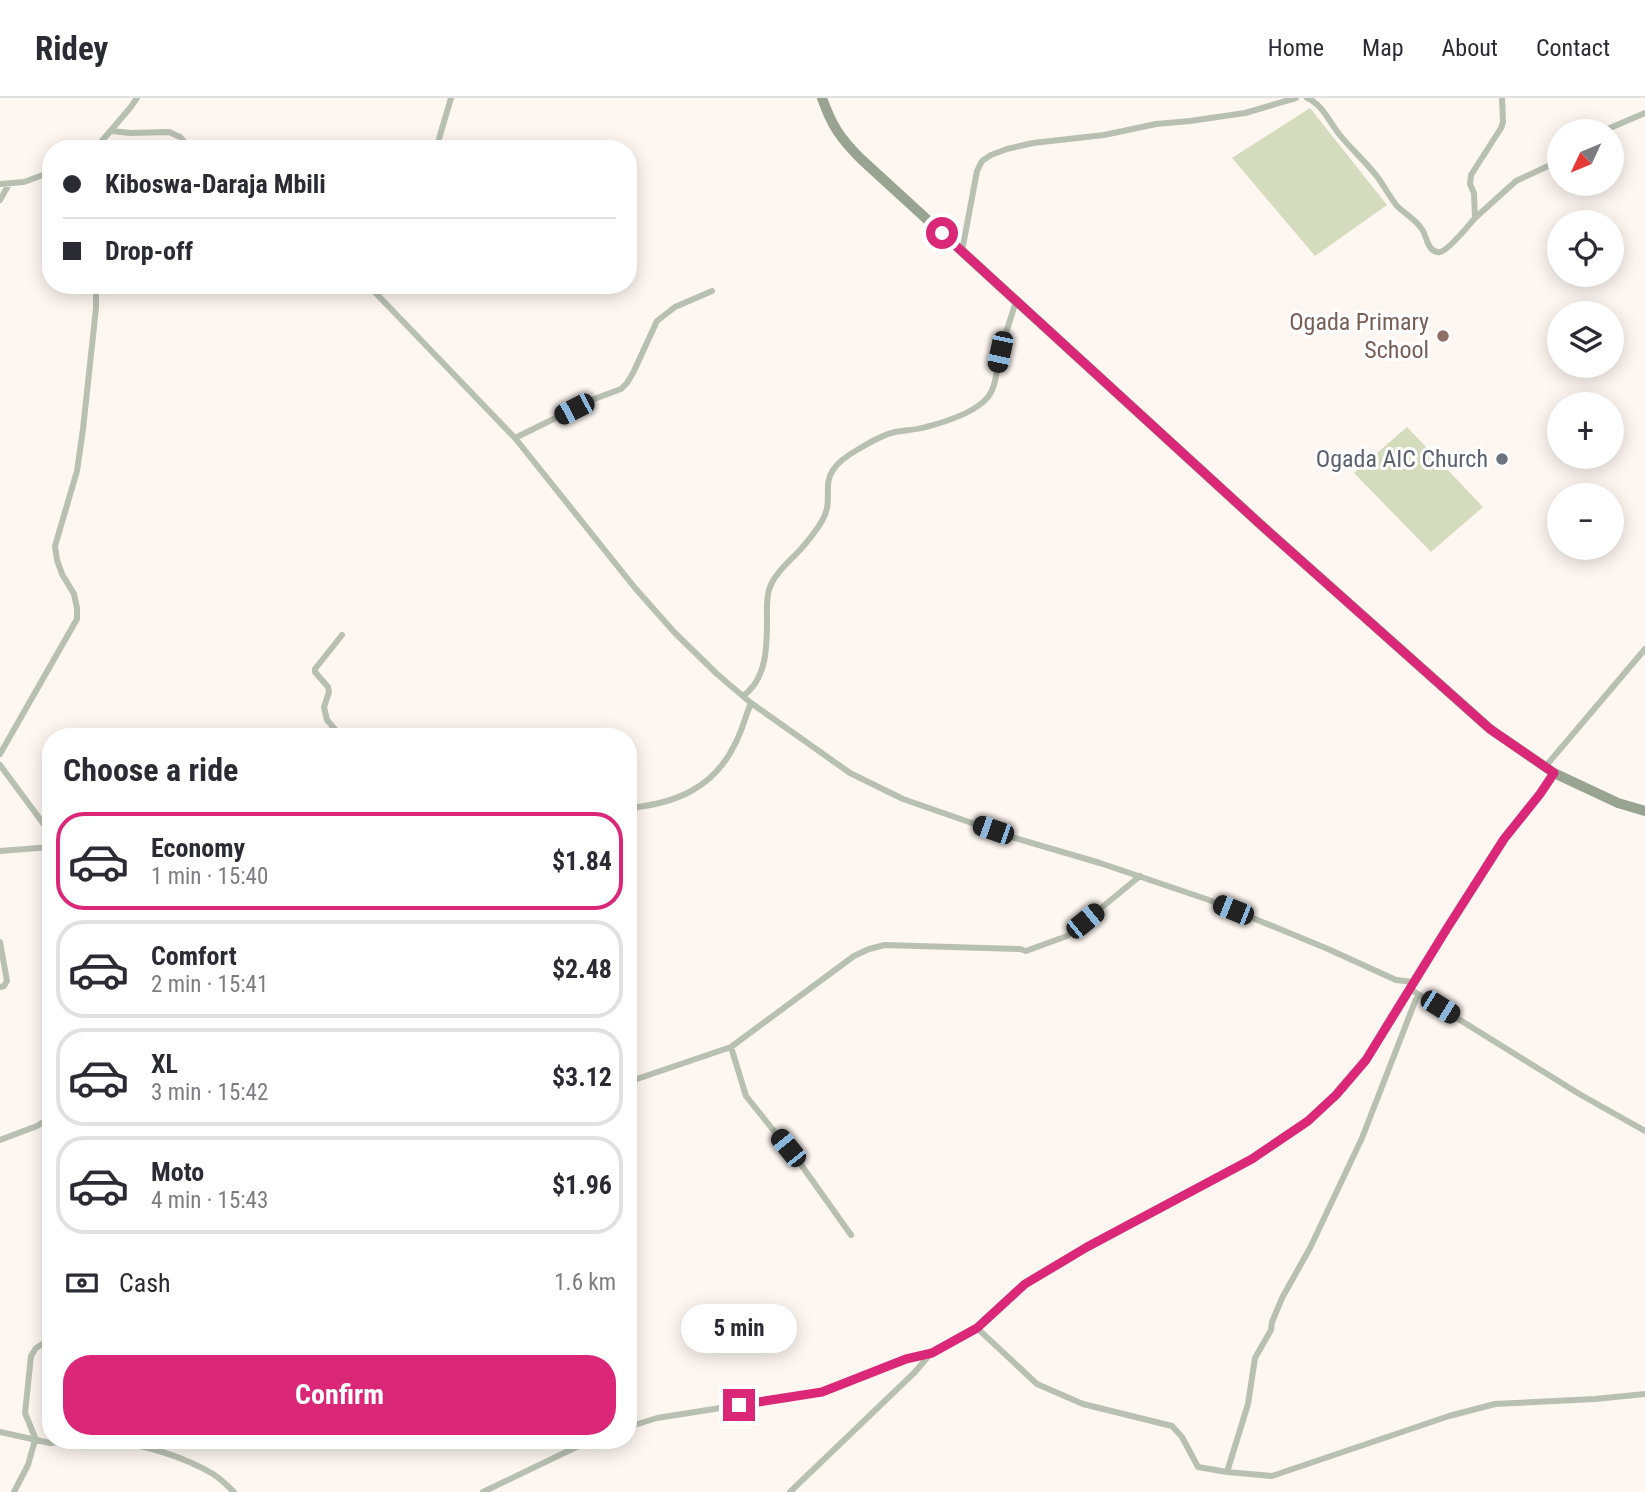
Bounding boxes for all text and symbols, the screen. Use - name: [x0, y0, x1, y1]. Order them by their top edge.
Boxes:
- text: Ridey: [35, 29, 108, 68]
- text: Home: [1268, 34, 1324, 62]
- text: Map: [1362, 34, 1404, 62]
- text: About: [1442, 34, 1498, 62]
- text: Contact: [1536, 34, 1610, 62]
- north arrow: [1547, 119, 1624, 196]
- map controls: [1547, 119, 1624, 560]
- text: Kiboswa-Daraja Mbili: [105, 169, 326, 199]
- button: locate: [1547, 210, 1624, 287]
- route start: [926, 217, 958, 249]
- text: Drop-off: [105, 236, 193, 266]
- button: layers: [1547, 301, 1624, 378]
- place label: Ogada Primary School: [1289, 308, 1429, 364]
- marker: Ogada Primary School: [1435, 328, 1451, 344]
- car: [986, 329, 1015, 375]
- car: [551, 390, 598, 428]
- button: +: [1547, 392, 1624, 469]
- place label: Ogada AIC Church: [1316, 445, 1488, 473]
- marker: Ogada AIC Church: [1494, 451, 1510, 467]
- button: −: [1547, 483, 1624, 560]
- text: Choose a ride: [63, 751, 238, 789]
- car: [970, 813, 1017, 847]
- icon: car: [67, 830, 130, 893]
- text: Economy: [151, 833, 245, 863]
- text: $1.84: [552, 846, 612, 876]
- text: 1 min · 15:40: [151, 863, 268, 890]
- car: [1210, 892, 1257, 928]
- car: [1063, 900, 1108, 942]
- icon: car: [67, 938, 130, 1001]
- text: Comfort: [151, 941, 237, 971]
- text: $2.48: [552, 954, 612, 984]
- text: 2 min · 15:41: [151, 971, 268, 998]
- car: [1417, 987, 1464, 1027]
- icon: car: [67, 1046, 130, 1109]
- text: XL: [151, 1049, 178, 1079]
- text: $3.12: [552, 1062, 612, 1092]
- text: 3 min · 15:42: [151, 1079, 268, 1106]
- car: [767, 1125, 810, 1171]
- icon: car: [67, 1154, 130, 1217]
- text: Moto: [151, 1157, 204, 1187]
- text: $1.96: [552, 1170, 612, 1200]
- text: 4 min · 15:43: [151, 1187, 268, 1214]
- icon: cash: [63, 1264, 101, 1302]
- text: Cash: [119, 1268, 171, 1298]
- text: 1.6 km: [554, 1269, 616, 1296]
- callout: 5 min: [681, 1304, 797, 1352]
- text: 5 min: [713, 1315, 765, 1342]
- button: Confirm: [63, 1355, 616, 1435]
- route end: [723, 1389, 755, 1421]

